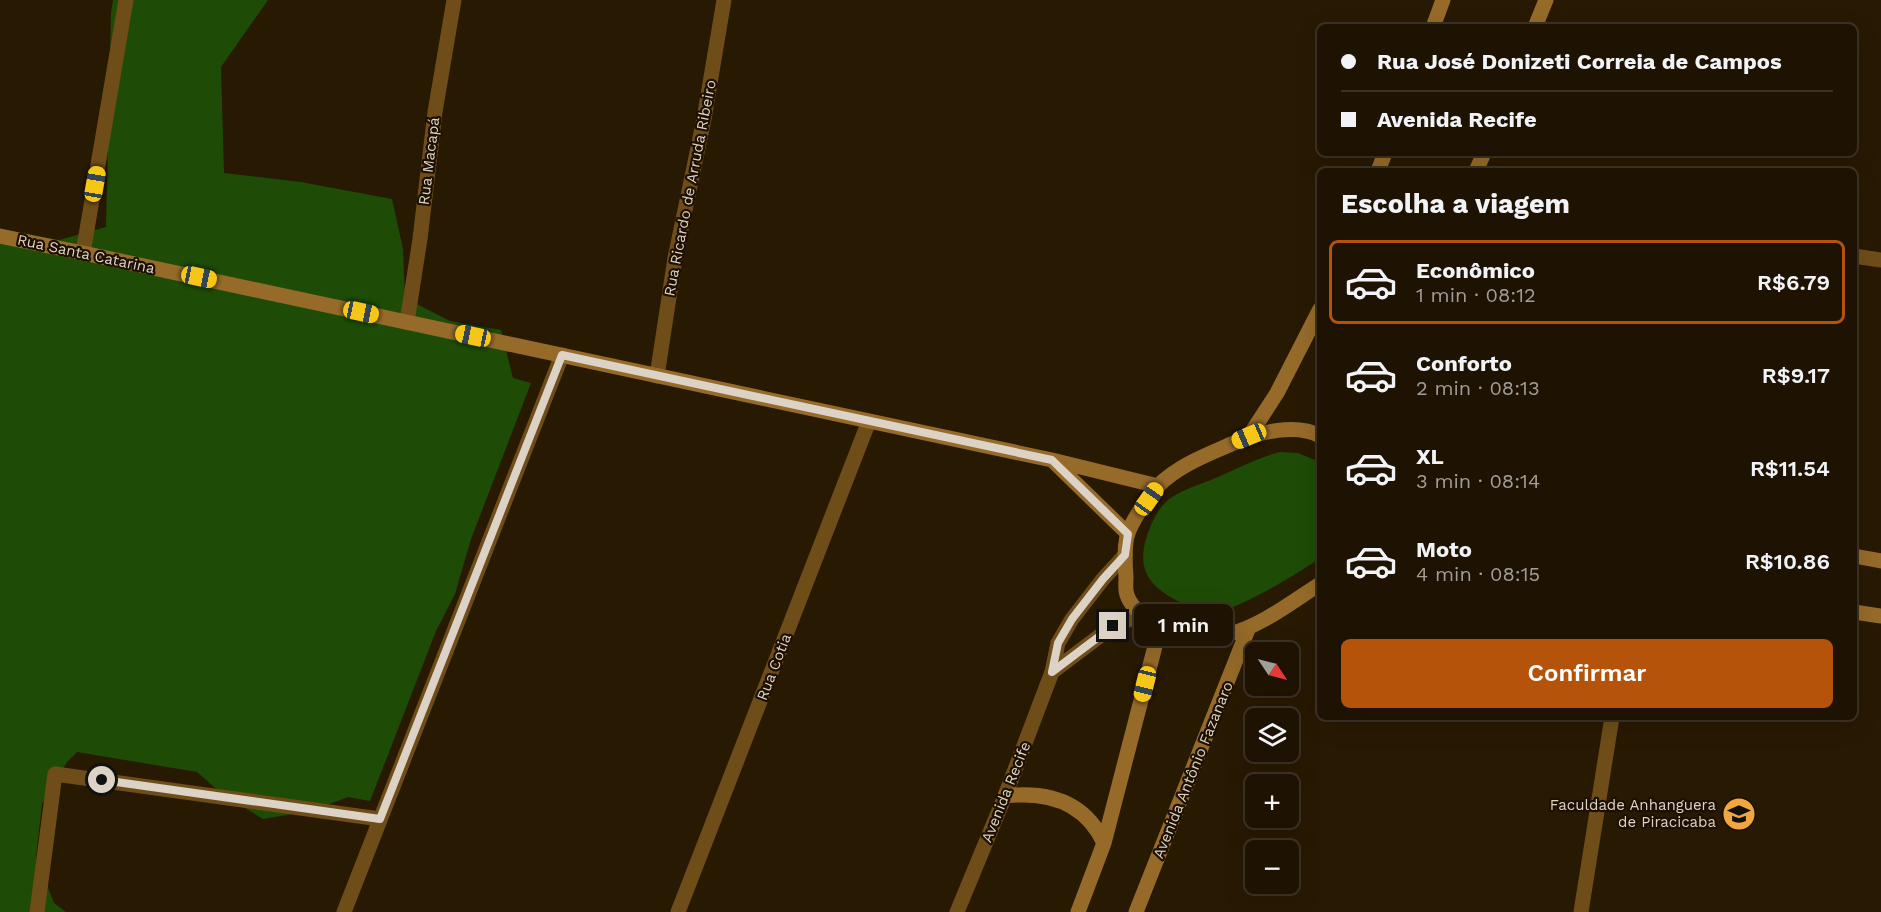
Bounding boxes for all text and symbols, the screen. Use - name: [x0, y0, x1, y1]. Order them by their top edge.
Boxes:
- text: Rua José Donizeti Correia de Campos: [1377, 49, 1782, 74]
- street label: Rua Ricardo de Arruda Ribeiro: [660, 78, 720, 298]
- text: Avenida Recife: [1377, 107, 1537, 132]
- street label: Rua Macapá: [415, 116, 443, 206]
- car: [83, 165, 107, 203]
- text: Escolha a viagem: [1341, 188, 1570, 220]
- street label: Rua Santa Catarina: [16, 231, 157, 277]
- icon: car: [1344, 255, 1398, 309]
- text: Econômico: [1416, 258, 1535, 283]
- car: [180, 264, 218, 290]
- text: R$6.79: [1757, 270, 1830, 295]
- text: 1 min · 08:12: [1416, 283, 1536, 307]
- car: [342, 299, 380, 325]
- car: [454, 323, 492, 349]
- icon: car: [1344, 348, 1398, 402]
- text: Conforto: [1416, 351, 1512, 376]
- text: R$9.17: [1762, 363, 1830, 388]
- text: 2 min · 08:13: [1416, 376, 1540, 400]
- car: [1229, 421, 1269, 451]
- icon: car: [1344, 441, 1398, 495]
- text: XL: [1416, 444, 1444, 469]
- text: R$11.54: [1750, 456, 1830, 481]
- text: 3 min · 08:14: [1416, 469, 1540, 493]
- car: [1131, 479, 1167, 519]
- icon: car: [1344, 534, 1398, 588]
- text: Moto: [1416, 537, 1472, 562]
- text: R$10.86: [1745, 549, 1830, 574]
- text: 4 min · 08:15: [1416, 562, 1540, 586]
- callout: 1 min: [1134, 605, 1233, 647]
- route end: [1099, 612, 1126, 639]
- text: 1 min: [1158, 613, 1209, 637]
- street label: Rua Cotia: [753, 631, 795, 703]
- button: Confirmar: [1341, 639, 1833, 708]
- north arrow: [1245, 642, 1299, 696]
- map controls: [1245, 642, 1299, 894]
- car: [1132, 664, 1158, 704]
- street label: Avenida Antônio Fazanaro: [1149, 679, 1237, 861]
- button: layers: [1245, 708, 1299, 762]
- street label: Avenida Recife: [978, 739, 1034, 845]
- route start: [88, 766, 115, 793]
- button: +: [1245, 774, 1299, 828]
- place label: Faculdade Anhanguera de Piracicaba: [1550, 796, 1716, 831]
- school or university icon: Faculdade Anhanguera de Piracicaba: [1721, 796, 1757, 832]
- button: −: [1245, 840, 1299, 894]

